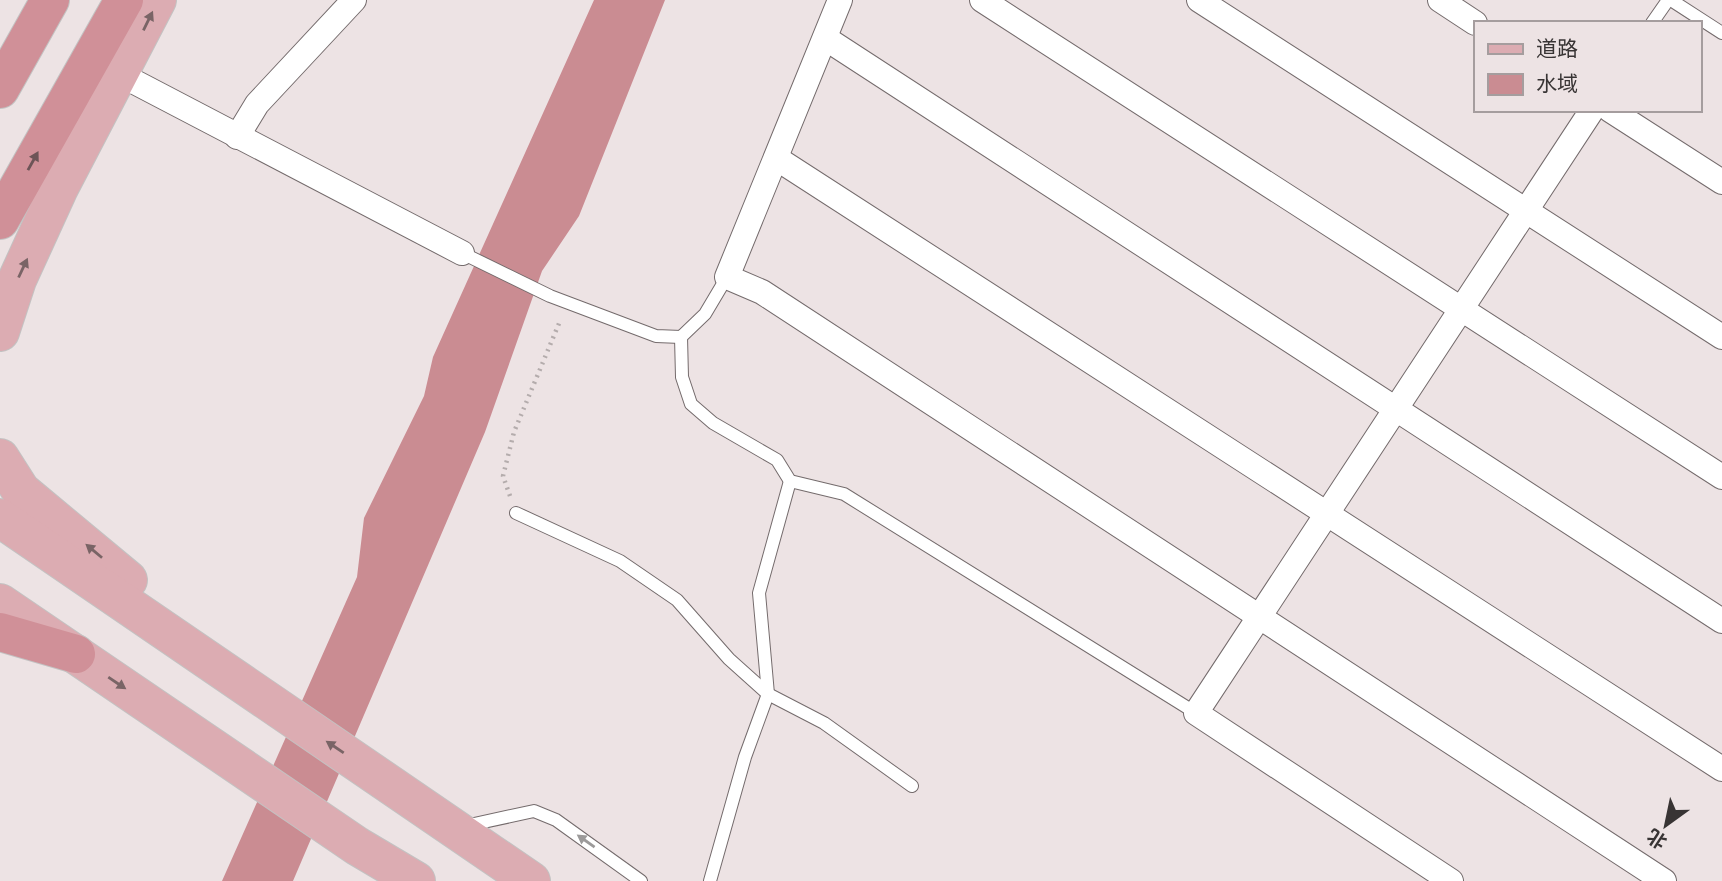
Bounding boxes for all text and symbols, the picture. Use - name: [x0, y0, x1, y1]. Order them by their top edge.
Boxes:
- one-way arrow: [142, 11, 153, 31]
- legend: [1474, 21, 1701, 112]
- text: 道路: [1536, 32, 1578, 64]
- text: 水域: [1536, 67, 1578, 99]
- one-way arrow: [27, 151, 39, 171]
- one-way arrow: [17, 258, 28, 278]
- one-way arrow: [86, 544, 103, 559]
- one-way arrow: [108, 676, 126, 690]
- one-way arrow: [326, 740, 344, 754]
- north arrow: [1631, 790, 1701, 860]
- text: 北: [1641, 822, 1672, 857]
- one-way arrow: [577, 835, 595, 849]

